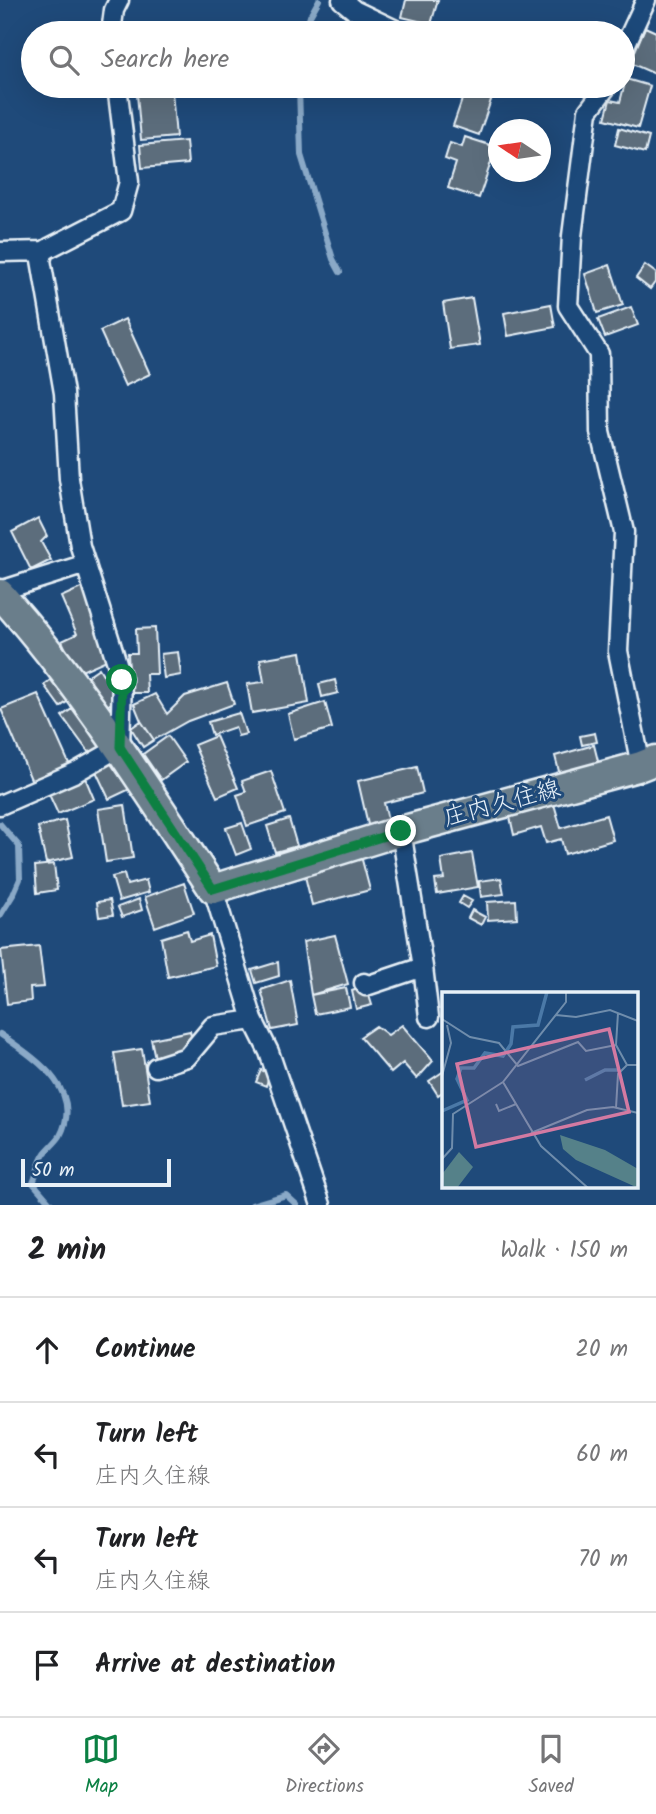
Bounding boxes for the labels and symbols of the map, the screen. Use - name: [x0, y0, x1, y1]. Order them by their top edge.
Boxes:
- north arrow: [488, 119, 551, 182]
- route start: [106, 664, 137, 695]
- street label: 庄内久住線: [439, 770, 565, 838]
- route end: [385, 815, 416, 846]
- inset map: [442, 992, 638, 1188]
- scale bar: [21, 1156, 172, 1188]

